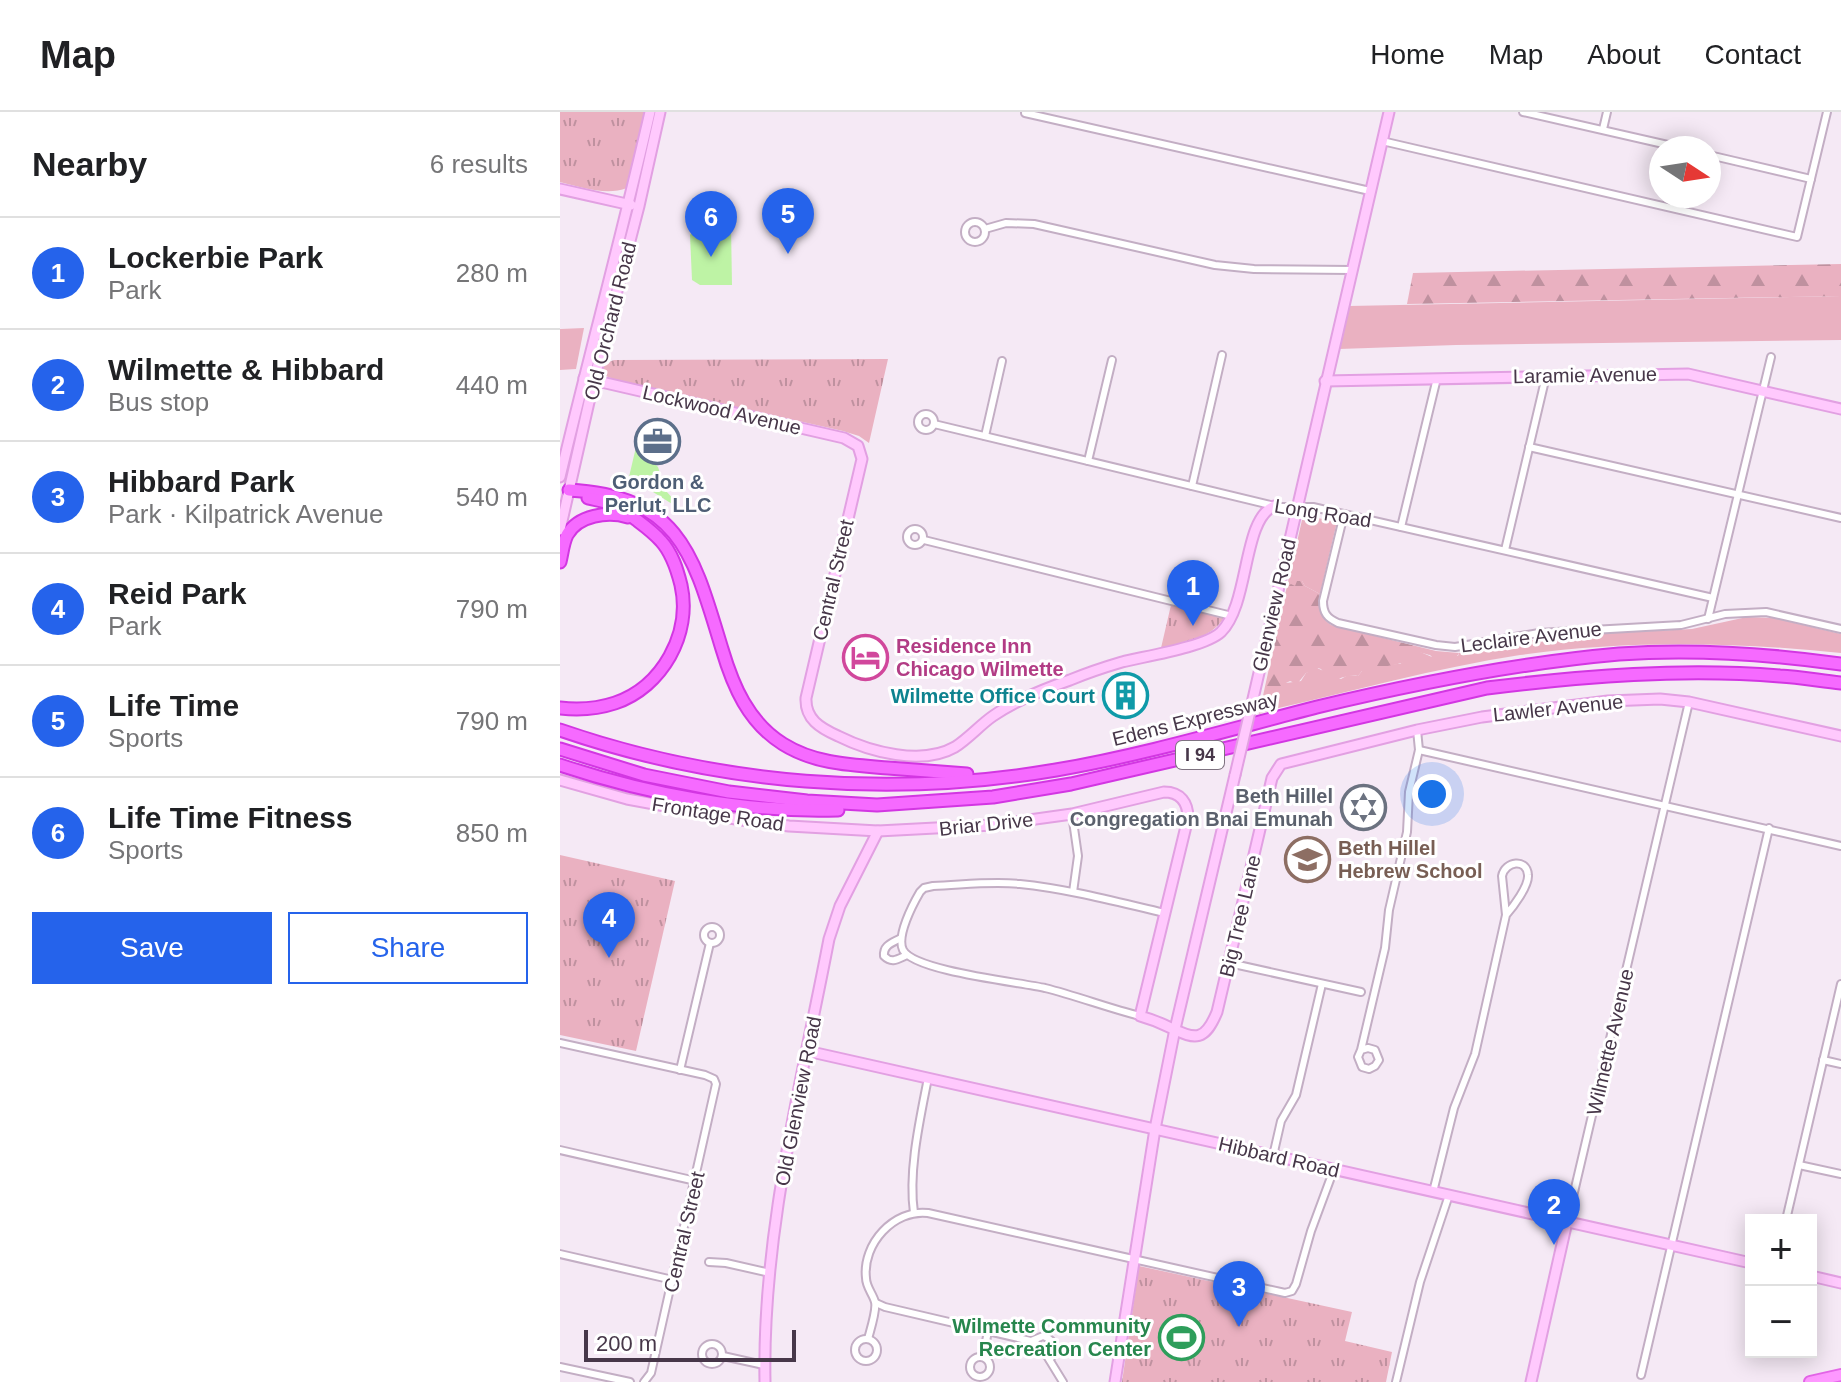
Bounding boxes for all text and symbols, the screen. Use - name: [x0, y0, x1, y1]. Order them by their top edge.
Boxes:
- text: Map: [40, 34, 116, 76]
- text: Home: [1370, 39, 1445, 70]
- text: Map: [1489, 39, 1543, 70]
- text: About: [1587, 39, 1661, 70]
- text: Contact: [1705, 39, 1801, 70]
- north arrow: [1649, 136, 1721, 208]
- text: Nearby: [32, 145, 147, 183]
- text: 6 results: [430, 149, 528, 179]
- pin: 5: [762, 188, 814, 254]
- pin: 6: [685, 191, 737, 257]
- street label: Old Orchard Road: [580, 240, 640, 402]
- text: Lockerbie Park: [108, 241, 323, 274]
- text: 1: [51, 258, 65, 288]
- text: 280 m: [456, 258, 528, 288]
- text: Park: [108, 275, 161, 305]
- text: Wilmette & Hibbard: [108, 353, 384, 386]
- street label: Laramie Avenue: [1513, 363, 1657, 387]
- text: 2: [51, 370, 65, 400]
- text: 440 m: [456, 370, 528, 400]
- street label: Lockwood Avenue: [641, 381, 803, 439]
- text: Bus stop: [108, 387, 209, 417]
- office icon: Gordon & Perlut, LLC: [634, 418, 682, 466]
- text: Hibbard Park: [108, 465, 295, 498]
- place label: Gordon & Perlut, LLC: [605, 471, 711, 516]
- text: 3: [51, 482, 65, 512]
- text: 540 m: [456, 482, 528, 512]
- street label: Long Road: [1273, 494, 1373, 532]
- text: Park · Kilpatrick Avenue: [108, 499, 384, 529]
- street label: Central Street: [808, 517, 858, 643]
- street label: Glenview Road: [1248, 536, 1300, 674]
- pin: 1: [1167, 560, 1219, 626]
- text: Reid Park: [108, 577, 246, 610]
- text: 4: [51, 594, 65, 624]
- text: 790 m: [456, 594, 528, 624]
- text: Park: [108, 611, 161, 641]
- street label: Leclaire Avenue: [1459, 617, 1603, 657]
- hotel icon: Residence Inn Chicago Wilmette: [841, 633, 889, 681]
- place label: Residence Inn Chicago Wilmette: [896, 635, 1064, 680]
- building icon: Wilmette Office Court: [1102, 672, 1150, 720]
- place label: Wilmette Office Court: [891, 685, 1095, 707]
- street label: Edens Expressway: [1110, 688, 1280, 750]
- text: Life Time: [108, 689, 239, 722]
- street label: Lawler Avenue: [1492, 690, 1624, 726]
- text: 5: [51, 706, 65, 736]
- text: 790 m: [456, 706, 528, 736]
- text: Sports: [108, 723, 183, 753]
- road number: I 94: [1176, 741, 1224, 769]
- your location: [1412, 774, 1452, 814]
- synagogue icon: Beth Hillel Congregation Bnai Emunah: [1340, 783, 1388, 831]
- place label: Beth Hillel Congregation Bnai Emunah: [1070, 785, 1333, 830]
- street label: Frontage Road: [650, 793, 786, 835]
- text: Life Time Fitness: [108, 801, 353, 834]
- street label: Briar Drive: [938, 808, 1034, 840]
- text: 6: [51, 818, 65, 848]
- text: 850 m: [456, 818, 528, 848]
- text: Sports: [108, 835, 183, 865]
- school or university icon: Beth Hillel Hebrew School: [1283, 835, 1331, 883]
- place label: Beth Hillel Hebrew School: [1338, 837, 1482, 882]
- street label: Big Tree Lane: [1215, 853, 1265, 979]
- pin: 4: [583, 892, 635, 958]
- button: Save: [32, 912, 272, 984]
- button: Share: [288, 912, 528, 984]
- street label: Wilmette Avenue: [1582, 967, 1638, 1117]
- street label: Old Glenview Road: [771, 1014, 825, 1188]
- street label: Hibbard Road: [1216, 1132, 1342, 1182]
- street label: Central Street: [659, 1169, 709, 1295]
- pin: 2: [1528, 1179, 1580, 1245]
- map controls: [1745, 1214, 1817, 1358]
- button: +: [1745, 1214, 1817, 1286]
- pin: 3: [1213, 1261, 1265, 1327]
- button: −: [1745, 1286, 1817, 1358]
- sports icon: Wilmette Community Recreation Center: [1158, 1314, 1206, 1362]
- place label: Wilmette Community Recreation Center: [952, 1315, 1152, 1360]
- scale bar: [584, 1326, 796, 1362]
- text: 200 m: [596, 1331, 657, 1356]

